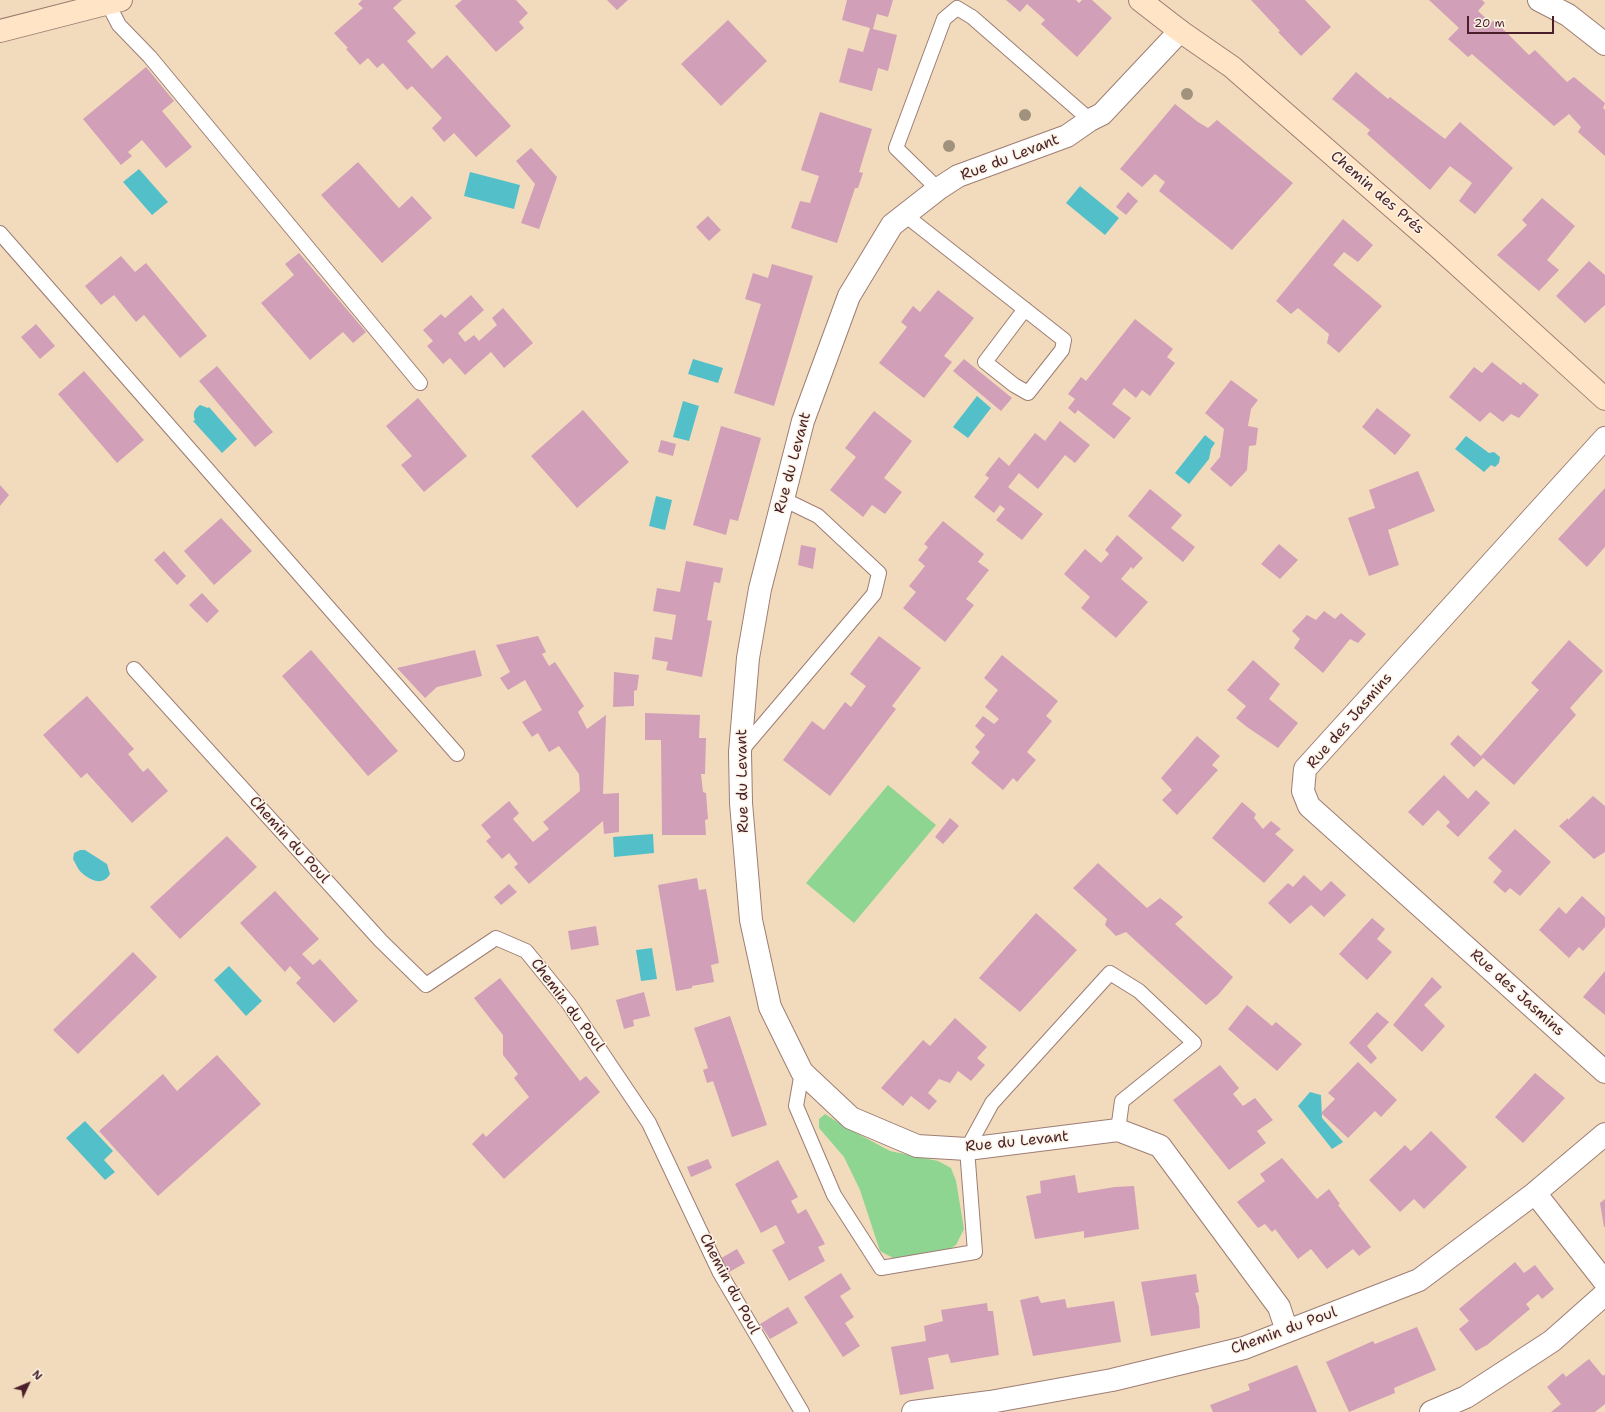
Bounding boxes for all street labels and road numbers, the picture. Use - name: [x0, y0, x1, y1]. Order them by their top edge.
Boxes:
- street label: Rue du Levant: [958, 131, 1062, 185]
- street label: Chemin des Prés: [1326, 147, 1428, 239]
- street label: Rue du Levant: [771, 410, 815, 516]
- street label: Rue des Jasmins: [1303, 669, 1397, 773]
- street label: Rue du Levant: [733, 729, 753, 833]
- street label: Chemin du Poul: [245, 793, 333, 887]
- street label: Rue des Jasmins: [1466, 946, 1568, 1040]
- street label: Chemin du Poul: [526, 955, 608, 1055]
- street label: Rue du Levant: [964, 1128, 1070, 1156]
- street label: Chemin du Poul: [695, 1231, 763, 1337]
- street label: Chemin du Poul: [1229, 1304, 1339, 1358]

